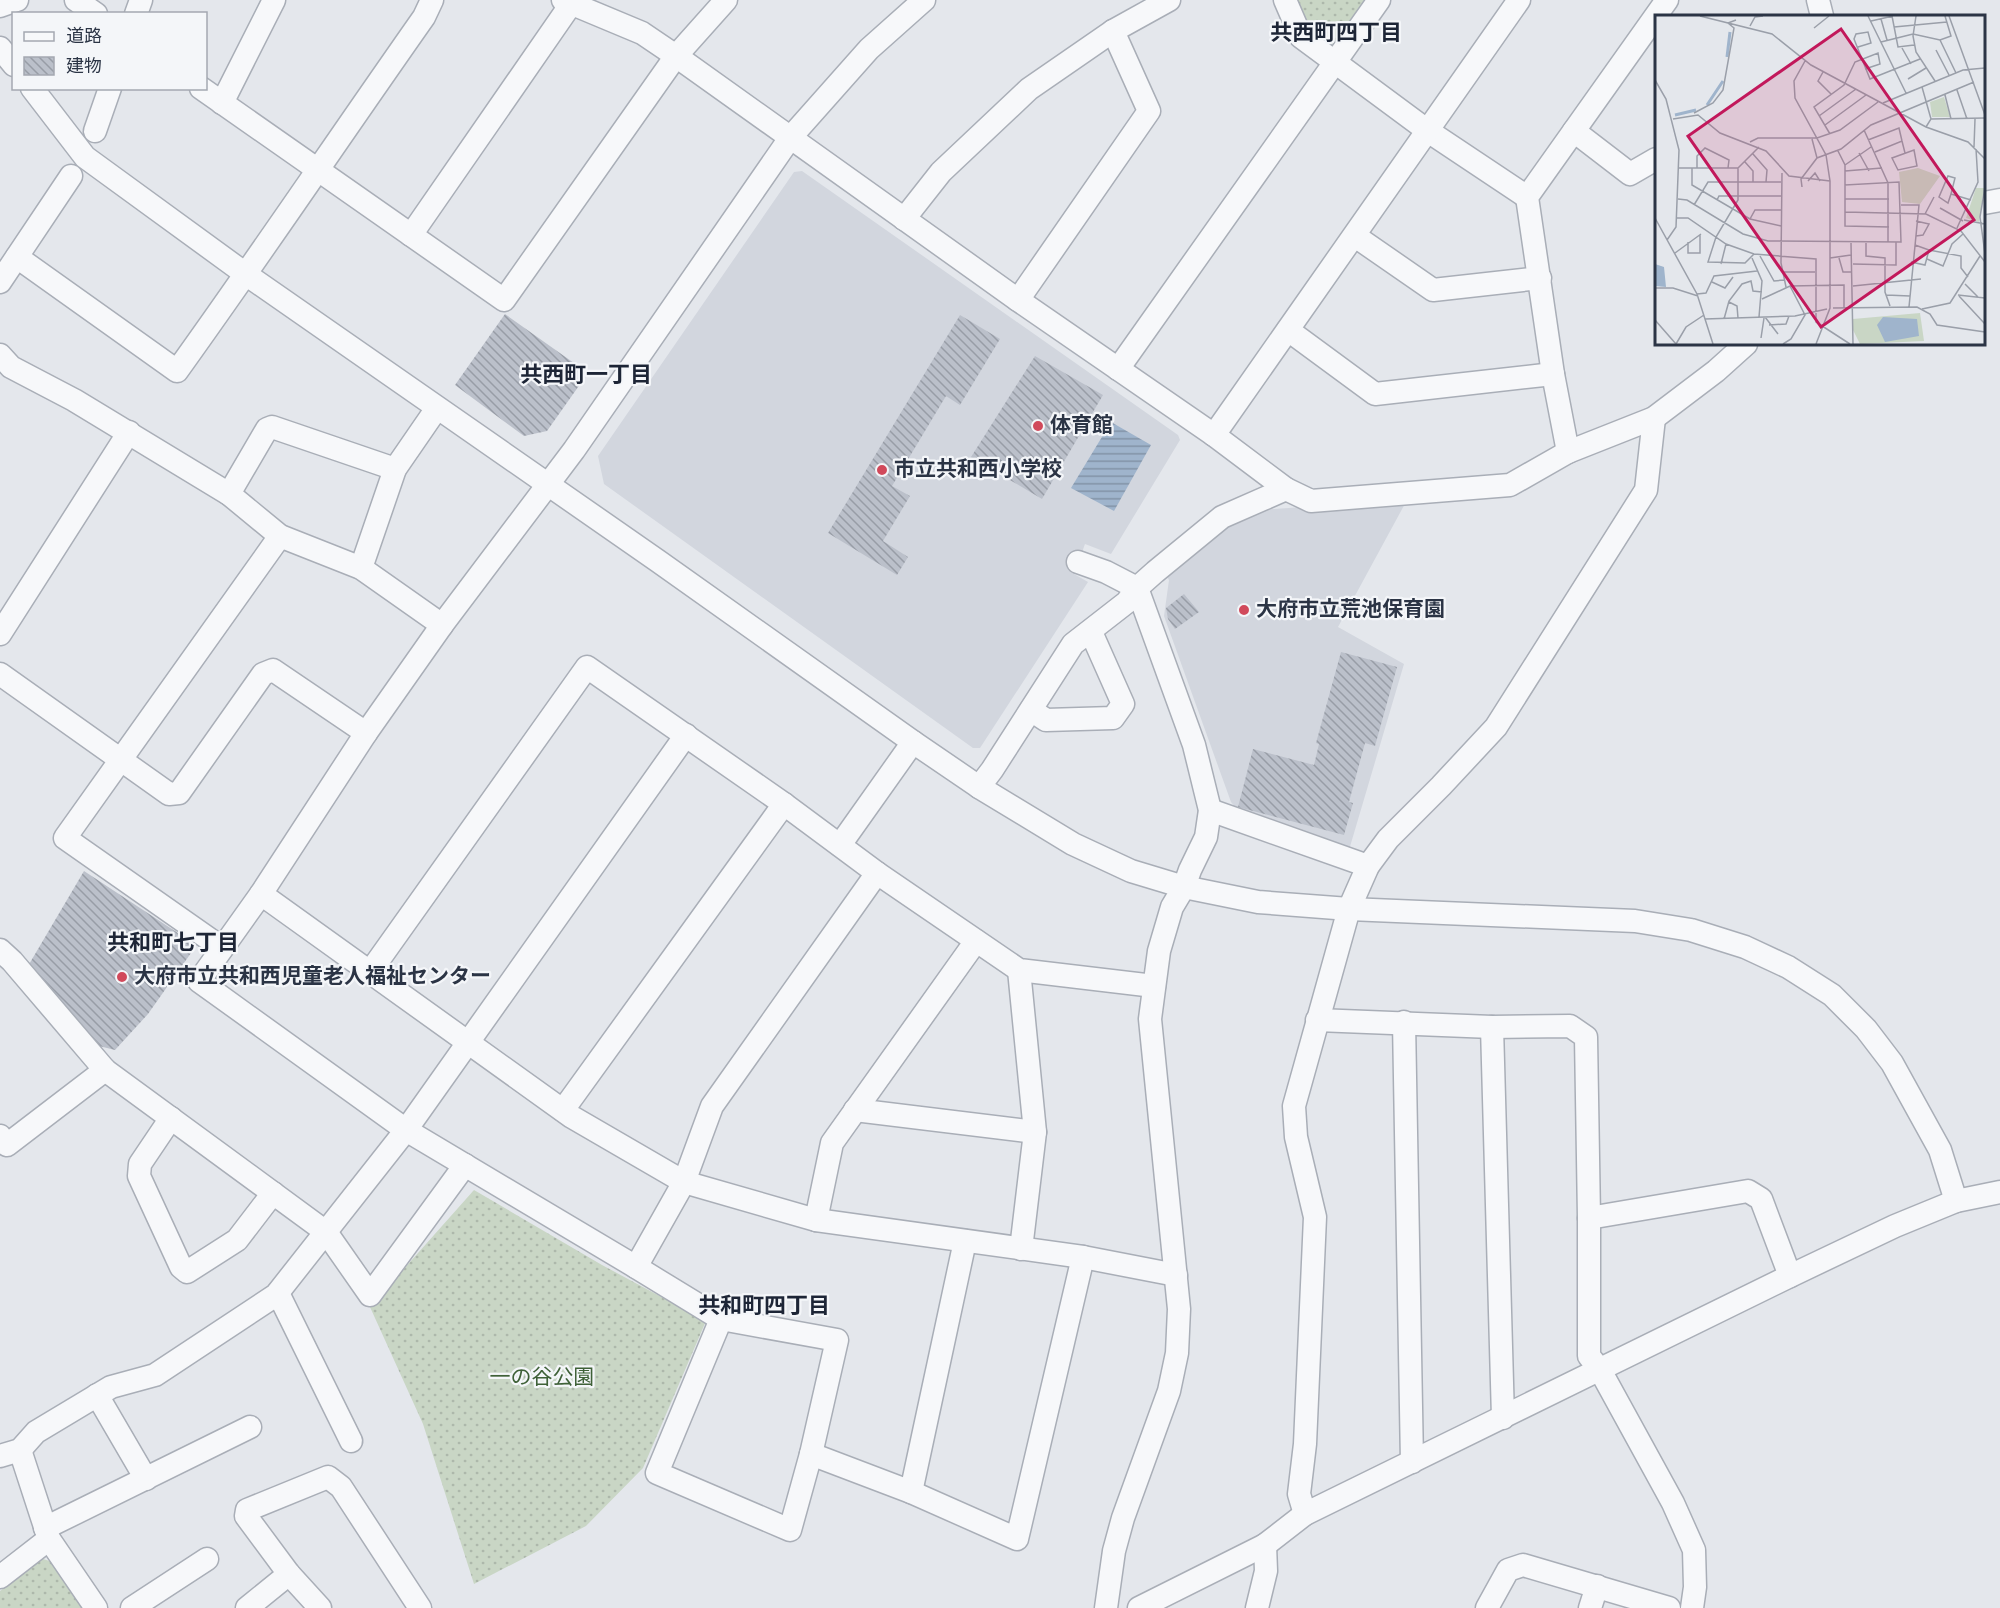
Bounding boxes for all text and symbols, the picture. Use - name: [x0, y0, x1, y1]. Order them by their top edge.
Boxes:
- legend: [12, 12, 207, 90]
- inset map: [1655, 15, 1985, 345]
- district label: 共西町四丁目: [1270, 21, 1402, 48]
- text: 道路: [66, 26, 102, 49]
- text: 建物: [66, 56, 102, 79]
- district label: 共西町一丁目: [520, 363, 652, 390]
- place label: 体育館: [1050, 413, 1113, 440]
- marker: 体育館: [1031, 419, 1045, 433]
- place label: 市立共和西小学校: [894, 457, 1062, 484]
- marker: 市立共和西小学校: [875, 463, 889, 477]
- place label: 大府市立荒池保育園: [1256, 597, 1445, 624]
- marker: 大府市立荒池保育園: [1237, 603, 1251, 617]
- district label: 共和町七丁目: [107, 931, 239, 958]
- place label: 大府市立共和西児童老人福祉センター: [134, 964, 491, 991]
- marker: 大府市立共和西児童老人福祉センター: [115, 970, 129, 984]
- district label: 共和町四丁目: [698, 1294, 830, 1321]
- park label: 一の谷公園: [490, 1365, 595, 1392]

